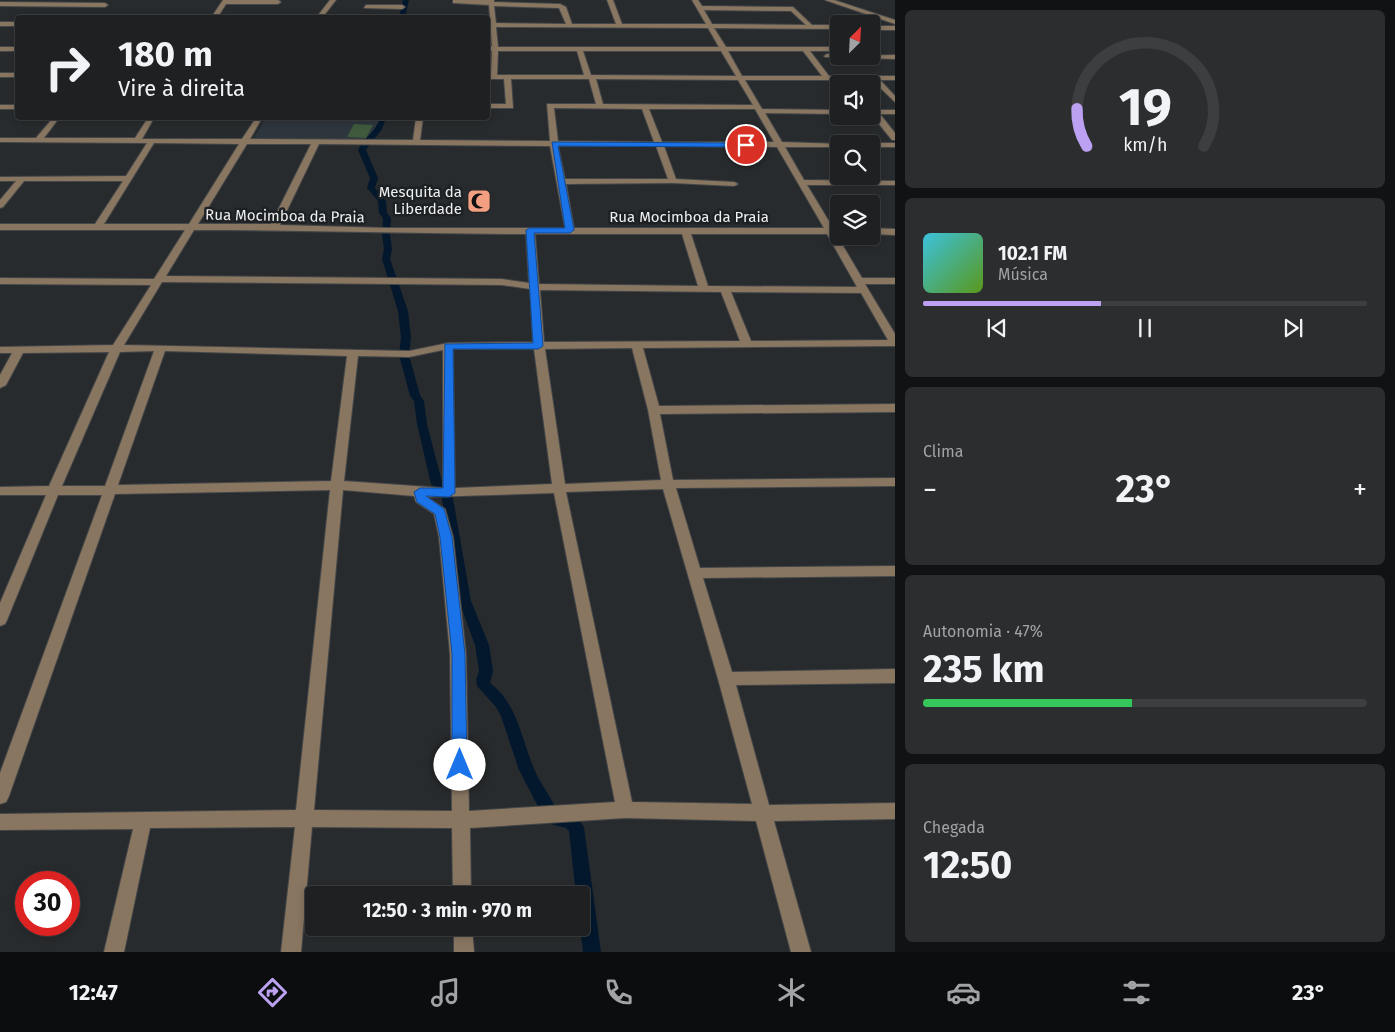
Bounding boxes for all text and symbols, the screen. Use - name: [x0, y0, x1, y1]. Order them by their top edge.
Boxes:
- north arrow: [830, 15, 880, 65]
- map controls: [830, 15, 880, 245]
- text: 180 m: [118, 33, 213, 75]
- icon: right: [35, 35, 100, 100]
- text: Vire à direita: [118, 75, 245, 102]
- button: sound: [830, 75, 880, 125]
- text: 19: [1118, 76, 1172, 139]
- pin: [725, 124, 767, 166]
- icon: arrive: [732, 131, 760, 159]
- text: km/h: [1123, 134, 1167, 156]
- button: search: [830, 135, 880, 185]
- place label: Mesquita da Liberdade: [379, 183, 462, 218]
- mosque icon: Mesquita da Liberdade: [466, 188, 492, 214]
- button: layers: [830, 195, 880, 245]
- street label: Rua Mocimboa da Praia: [205, 206, 365, 226]
- street label: Rua Mocimboa da Praia: [609, 208, 769, 226]
- text: 102.1 FM: [998, 242, 1067, 265]
- text: Música: [998, 265, 1048, 284]
- icon: previous: [983, 314, 1011, 342]
- icon: pause: [1131, 314, 1159, 342]
- icon: next: [1279, 314, 1307, 342]
- text: Clima: [923, 442, 963, 461]
- text: 23°: [1116, 466, 1175, 512]
- text: −: [923, 473, 937, 506]
- text: +: [1353, 473, 1367, 506]
- text: Autonomia · 47%: [923, 622, 1043, 641]
- text: 235 km: [923, 646, 1045, 692]
- position arrow: [433, 738, 485, 790]
- text: Chegada: [923, 818, 985, 837]
- text: 12:50: [923, 842, 1012, 888]
- speed limit sign: 30: [15, 871, 80, 936]
- text: 12:50 · 3 min · 970 m: [363, 899, 532, 922]
- icon: directions: [255, 975, 290, 1010]
- icon: music: [428, 975, 463, 1010]
- icon: phone: [601, 975, 636, 1010]
- icon: climate: [774, 975, 809, 1010]
- icon: car: [946, 975, 981, 1010]
- icon: filters: [1119, 975, 1154, 1010]
- text: 12:47: [69, 979, 118, 1006]
- text: 23°: [1292, 979, 1326, 1006]

